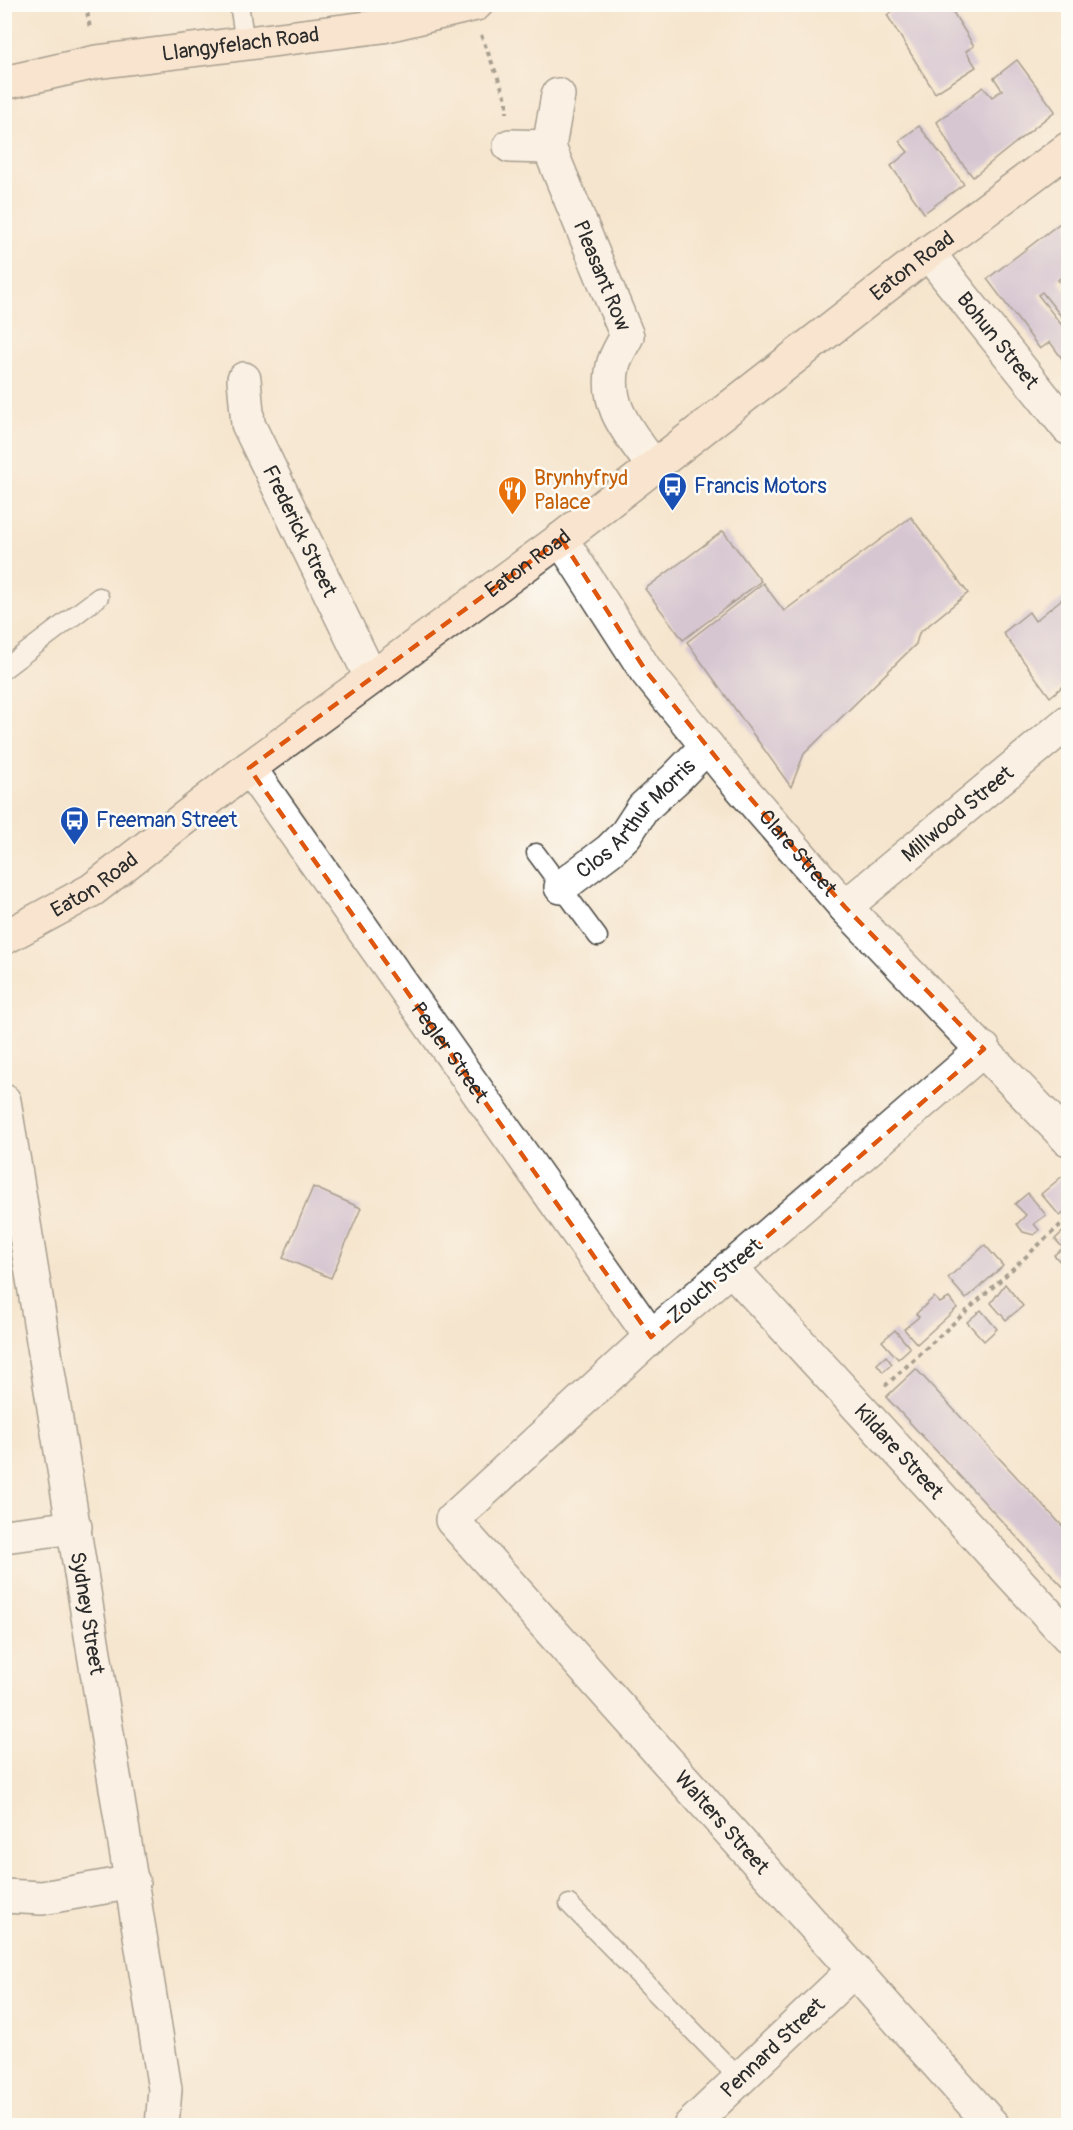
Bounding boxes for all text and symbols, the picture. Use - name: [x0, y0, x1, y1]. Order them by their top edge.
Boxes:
- street label: Llangyfelach Road: [160, 21, 321, 67]
- street label: Pleasant Row: [567, 216, 637, 335]
- street label: Eaton Road: [864, 225, 960, 307]
- street label: Bohun Street: [951, 286, 1045, 395]
- street label: Frederick Street: [257, 461, 344, 602]
- place label: Brynhyfryd Palace: [534, 465, 628, 516]
- bus stop icon: Francis Motors: [657, 470, 689, 512]
- place label: Francis Motors: [694, 473, 827, 500]
- restaurant icon: Brynhyfryd Palace: [497, 474, 529, 516]
- street label: Eaton Road: [480, 523, 576, 604]
- street label: Clos Arthur Morris: [570, 752, 702, 884]
- street label: Millwood Street: [896, 759, 1019, 868]
- bus stop icon: Freeman Street: [59, 804, 91, 846]
- street label: Clare Street: [753, 804, 843, 902]
- place label: Freeman Street: [96, 807, 238, 834]
- street label: Eaton Road: [46, 846, 143, 923]
- street label: Pegler Street: [405, 997, 495, 1108]
- street label: Zouch Street: [662, 1232, 769, 1330]
- street label: Kildare Street: [848, 1398, 950, 1505]
- street label: Sydney Street: [64, 1550, 111, 1677]
- street label: Walters Street: [669, 1765, 776, 1880]
- street label: Pennard Street: [715, 1991, 831, 2103]

